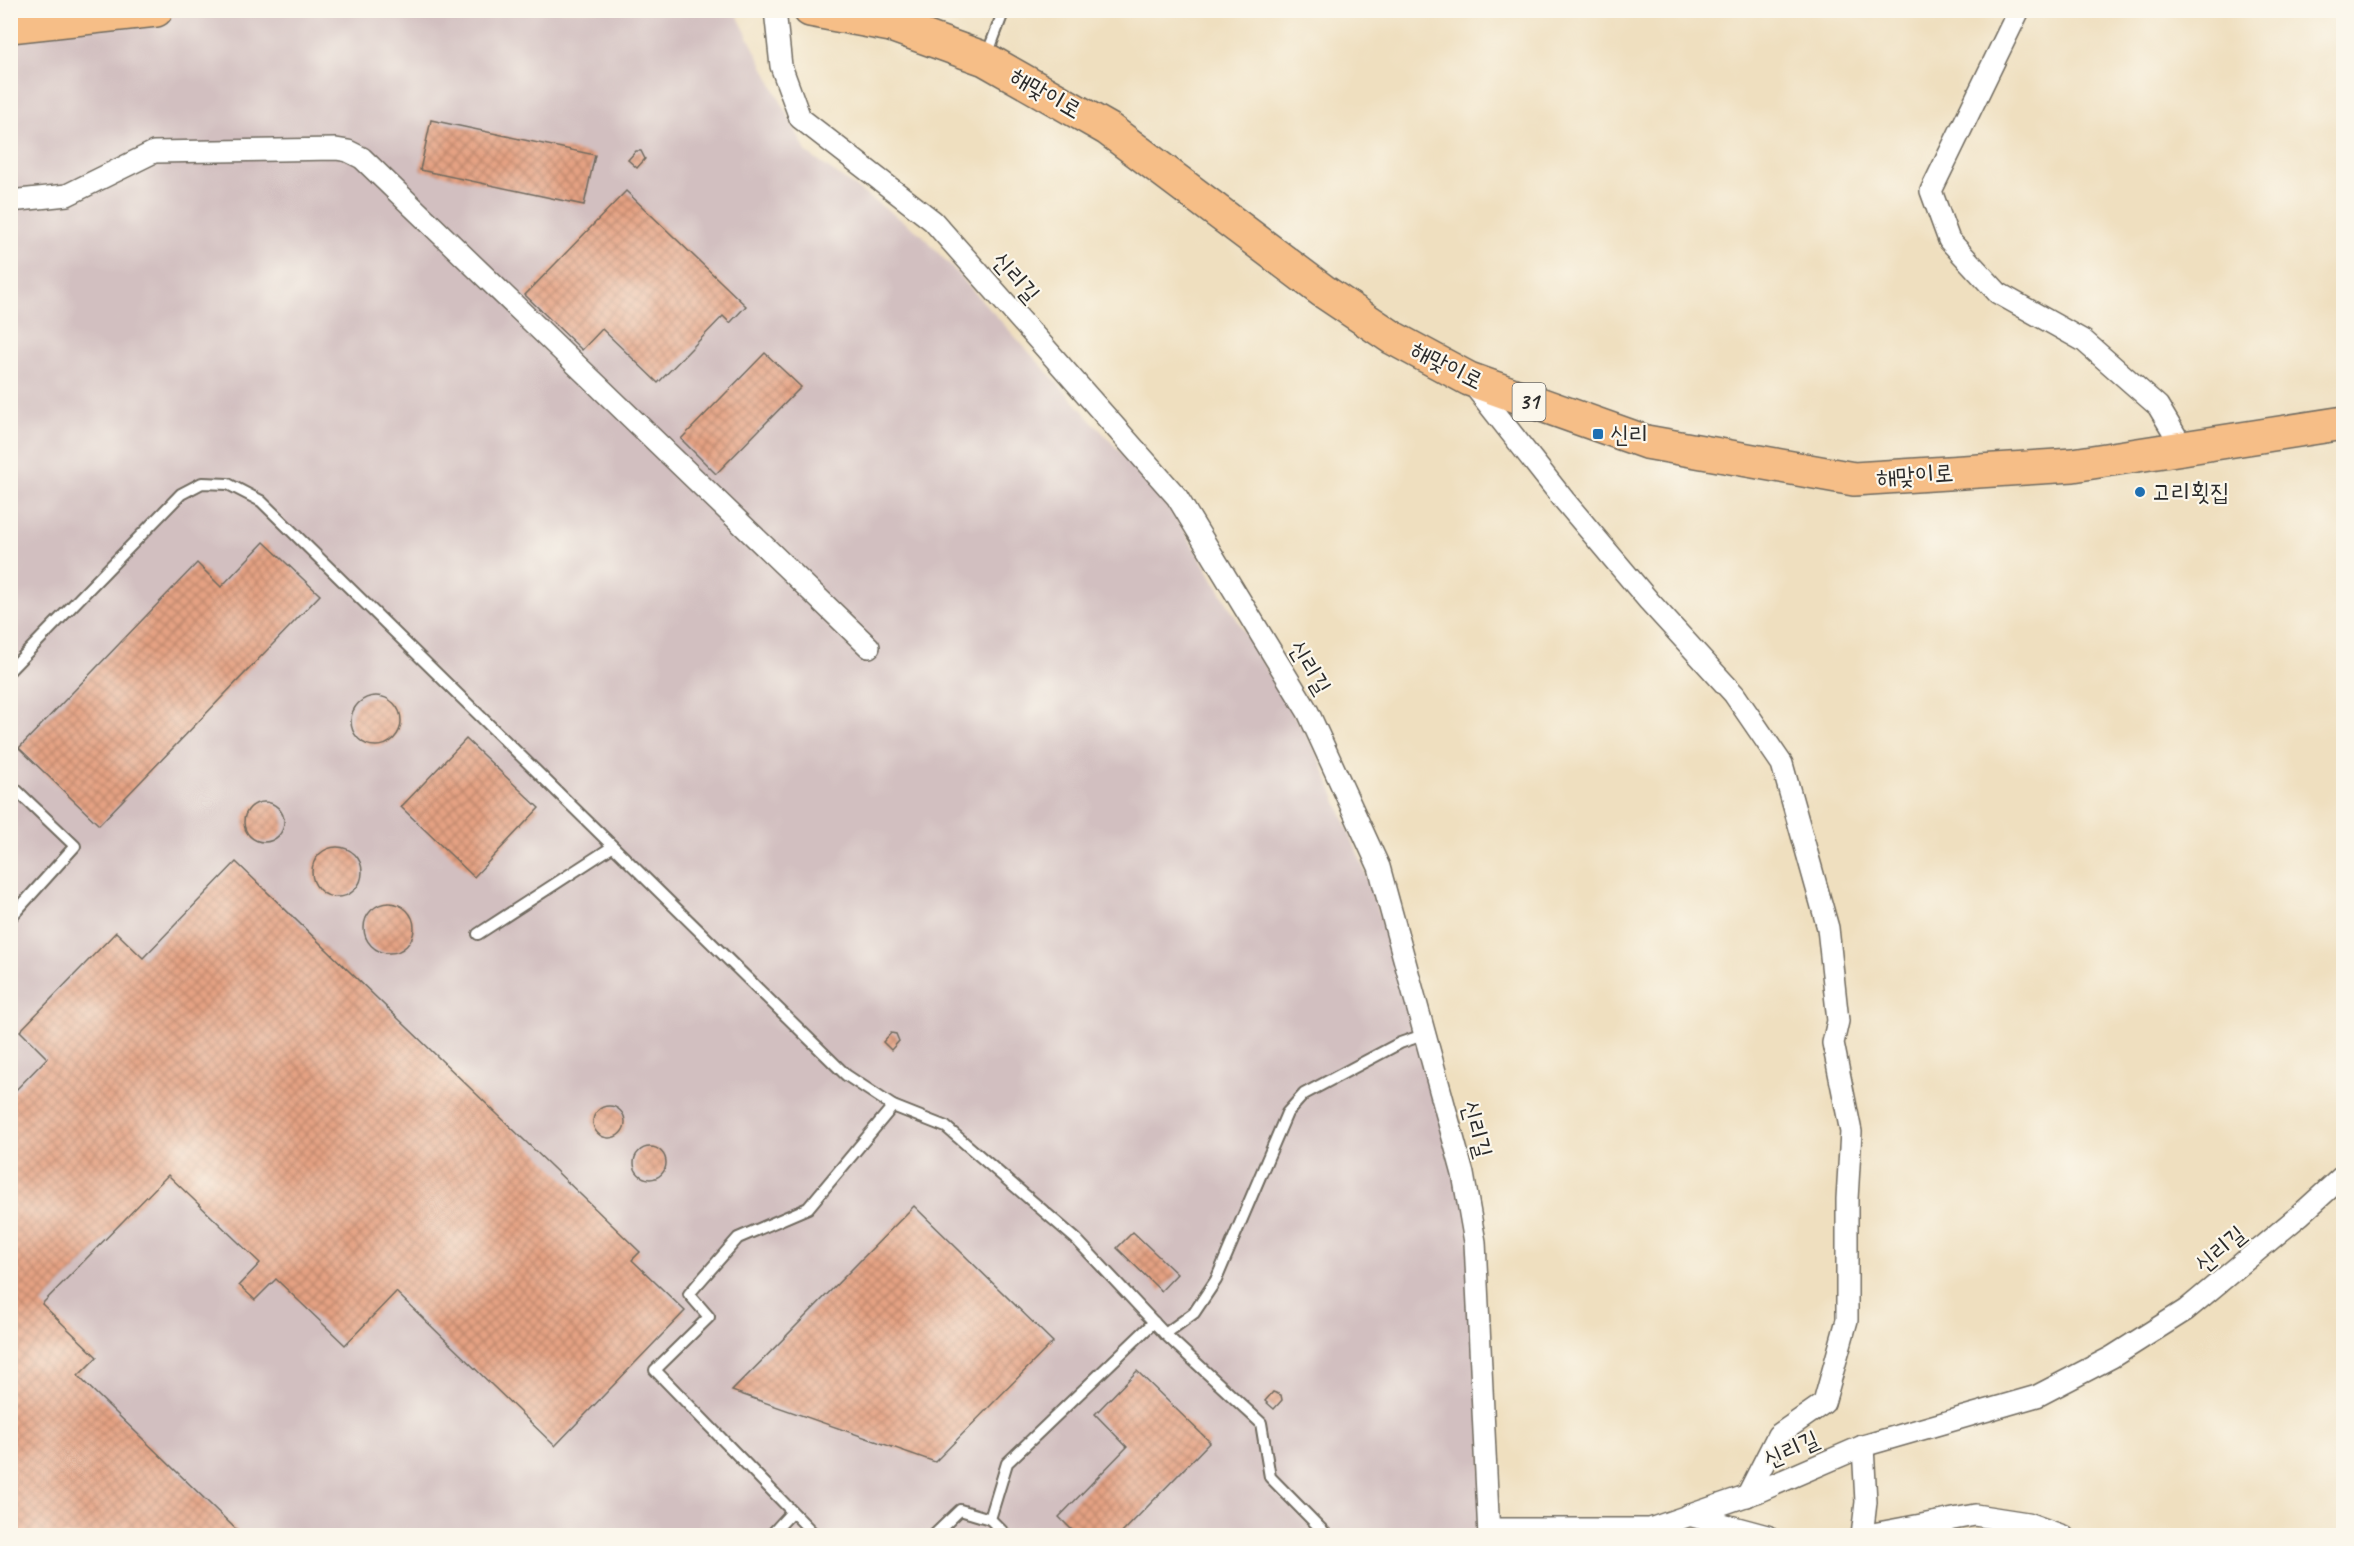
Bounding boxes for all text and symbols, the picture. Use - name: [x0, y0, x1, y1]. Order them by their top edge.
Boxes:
- street label: 해맞이로: [1005, 61, 1087, 125]
- street label: 신리길: [986, 245, 1046, 309]
- street label: 해맞이로: [1406, 334, 1488, 396]
- road number: 31: [1512, 383, 1546, 421]
- place label: 신리: [1610, 419, 1649, 449]
- marker: 신리: [1591, 427, 1605, 441]
- street label: 해맞이로: [1875, 457, 1955, 493]
- place label: 고리횟집: [2152, 477, 2229, 507]
- marker: 고리횟집: [2133, 485, 2147, 499]
- street label: 신리길: [1282, 634, 1338, 700]
- street label: 신리길: [1455, 1097, 1499, 1161]
- street label: 신리길: [2188, 1219, 2252, 1279]
- street label: 신리길: [1758, 1424, 1824, 1474]

